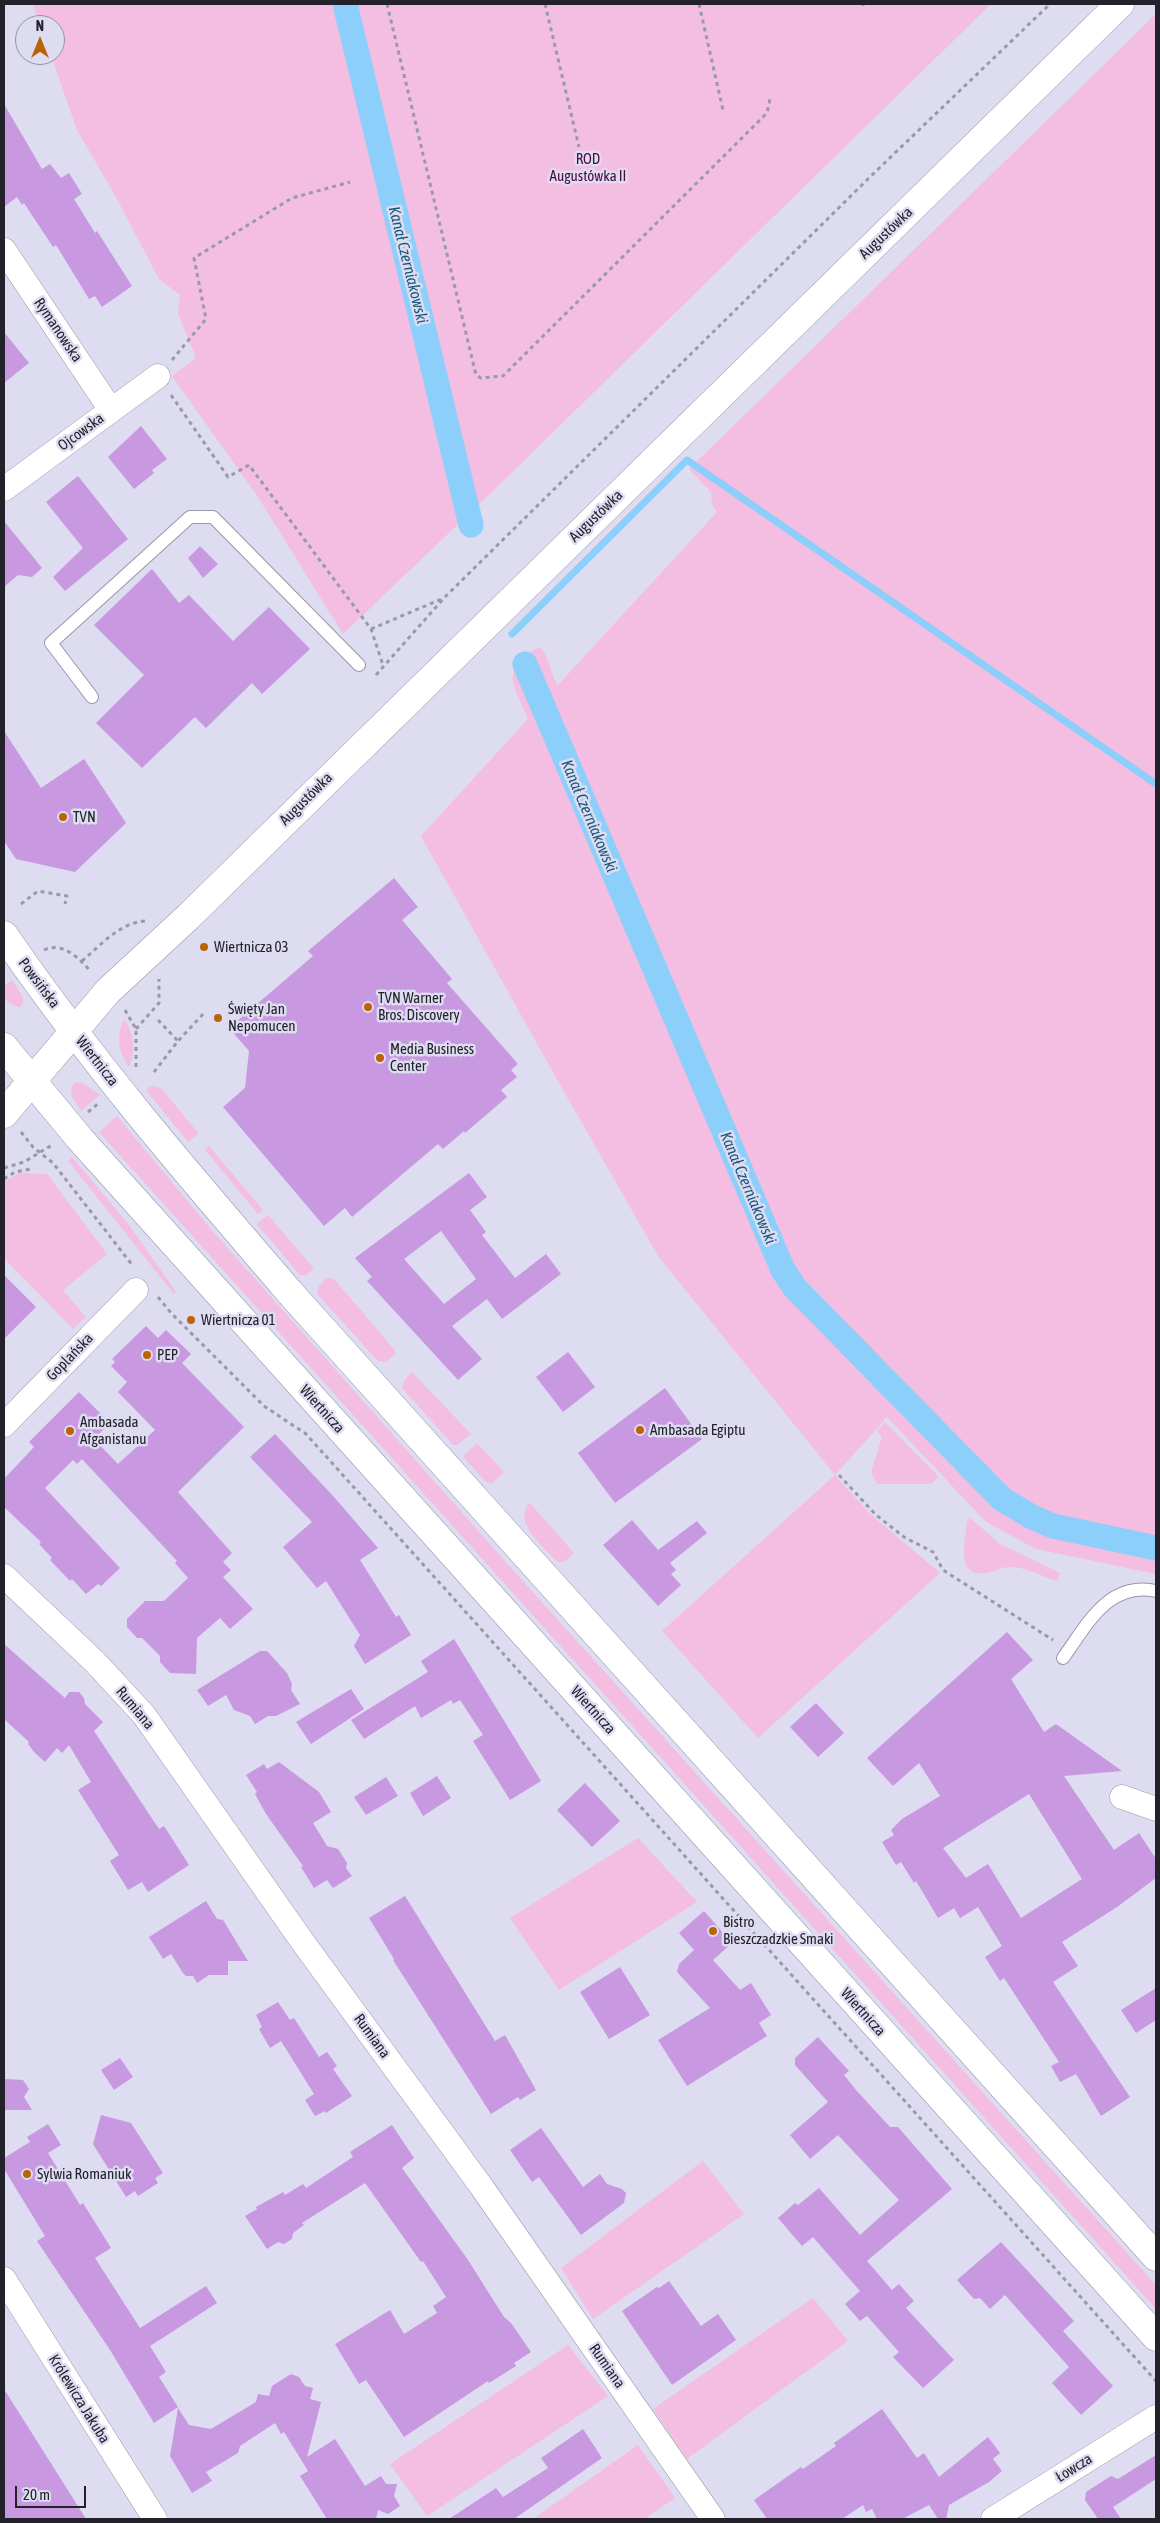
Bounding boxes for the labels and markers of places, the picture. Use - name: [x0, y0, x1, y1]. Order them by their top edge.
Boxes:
- place label: TVN: [73, 808, 96, 826]
- marker: TVN: [57, 811, 69, 823]
- place label: Wiertnicza 03: [214, 938, 289, 956]
- marker: Wiertnicza 03: [198, 941, 210, 953]
- place label: TVN Warner Bros. Discovery: [378, 989, 460, 1024]
- place label: Święty Jan Nepomucen: [228, 1000, 295, 1035]
- marker: TVN Warner Bros. Discovery: [362, 1001, 374, 1013]
- marker: Święty Jan Nepomucen: [212, 1012, 224, 1024]
- place label: Media Business Center: [390, 1040, 474, 1075]
- marker: Media Business Center: [374, 1052, 386, 1064]
- place label: Wiertnicza 01: [201, 1311, 276, 1329]
- marker: Wiertnicza 01: [185, 1314, 197, 1326]
- place label: PEP: [157, 1346, 178, 1364]
- marker: PEP: [141, 1349, 153, 1361]
- place label: Ambasada Afganistanu: [80, 1413, 146, 1448]
- place label: Ambasada Egiptu: [650, 1421, 746, 1439]
- marker: Ambasada Egiptu: [634, 1424, 646, 1436]
- marker: Ambasada Afganistanu: [64, 1425, 76, 1437]
- place label: Bistro Bieszczadzkie Smaki: [723, 1913, 833, 1948]
- marker: Bistro Bieszczadzkie Smaki: [707, 1925, 719, 1937]
- place label: Sylwia Romaniuk: [37, 2165, 131, 2183]
- marker: Sylwia Romaniuk: [21, 2168, 33, 2180]

